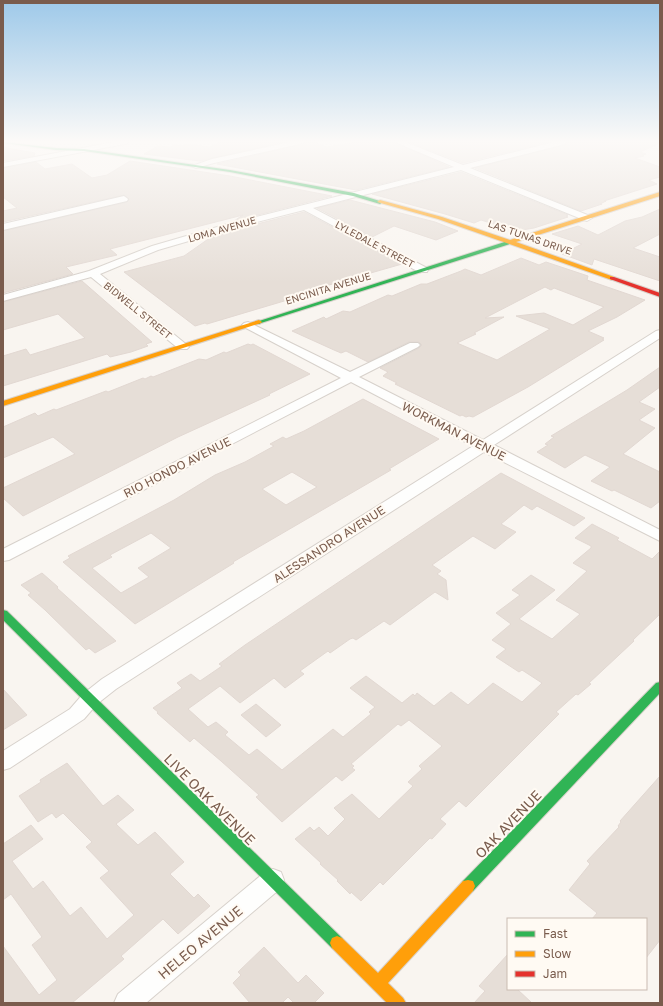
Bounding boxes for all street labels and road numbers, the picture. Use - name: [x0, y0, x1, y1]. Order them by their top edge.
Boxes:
- street label: LOMA AVENUE: [187, 214, 257, 244]
- street label: LAS TUNAS DRIVE: [487, 217, 573, 257]
- street label: LYLEDALE STREET: [333, 218, 417, 270]
- street label: ENCINITA AVENUE: [284, 269, 372, 307]
- street label: BIDWELL STREET: [102, 279, 174, 341]
- street label: WORKMAN AVENUE: [399, 398, 509, 464]
- street label: RIO HONDO AVENUE: [121, 433, 233, 501]
- street label: ALESSANDRO AVENUE: [270, 502, 388, 586]
- street label: LIVE OAK AVENUE: [161, 750, 259, 848]
- street label: OAK AVENUE: [471, 786, 545, 862]
- street label: HELEO AVENUE: [154, 902, 246, 982]

